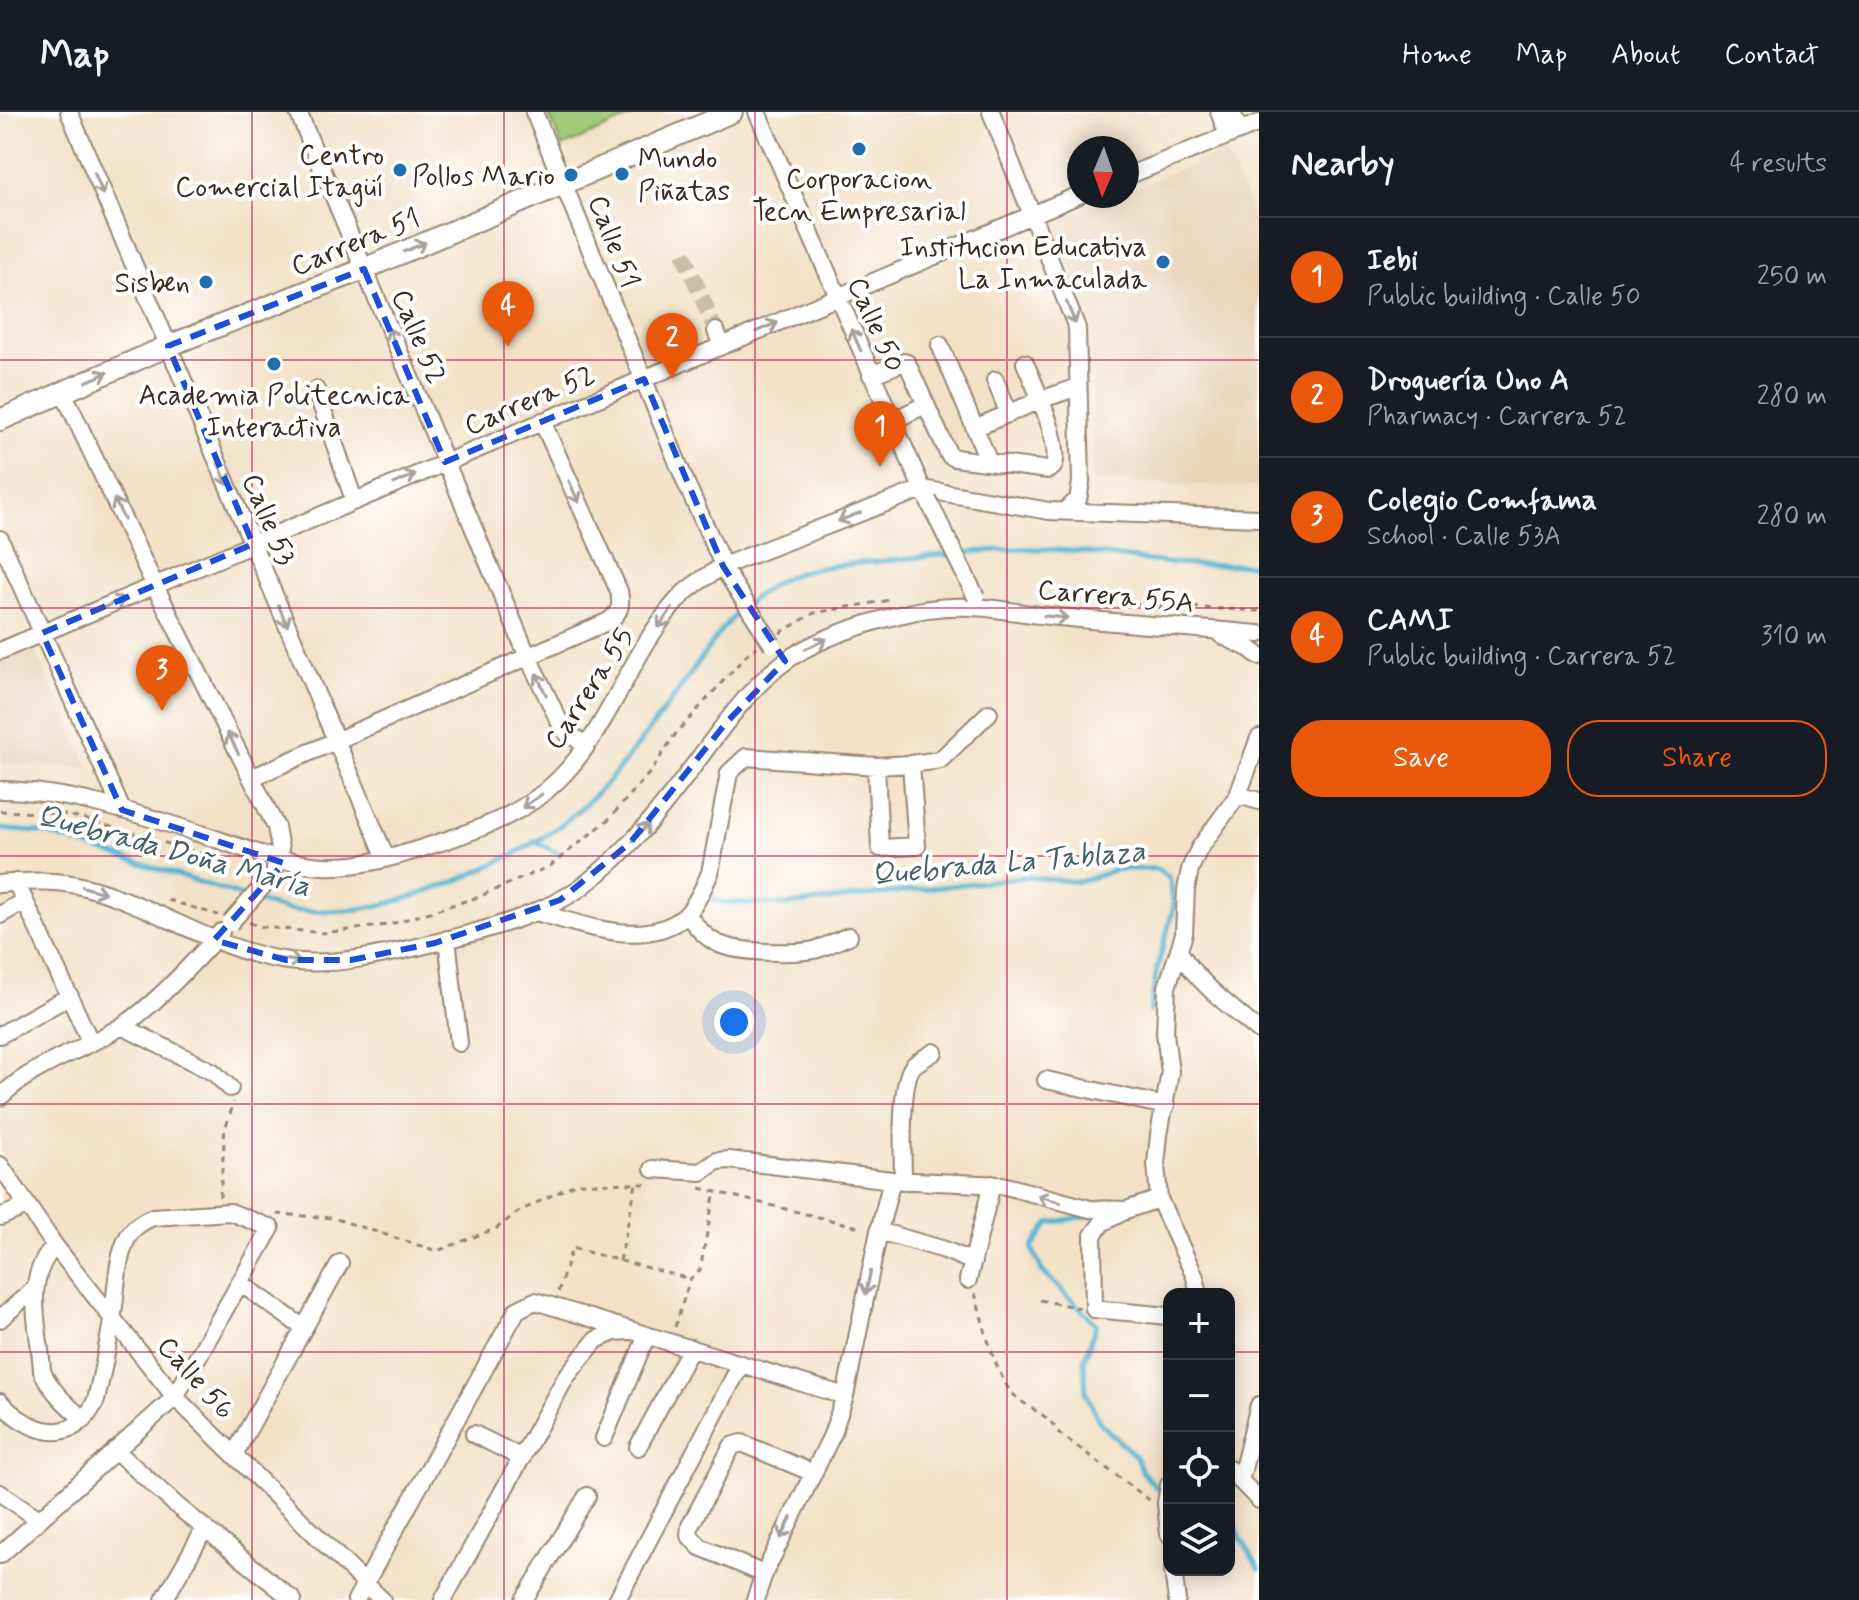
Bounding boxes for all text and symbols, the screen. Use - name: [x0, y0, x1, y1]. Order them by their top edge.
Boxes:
- text: Map: [40, 31, 110, 80]
- text: Home: [1402, 37, 1472, 74]
- text: Map: [1516, 37, 1567, 74]
- text: About: [1611, 37, 1680, 74]
- text: Contact: [1724, 37, 1819, 74]
- north arrow: [1067, 136, 1139, 208]
- place label: Centro Comercial Itagüí: [175, 138, 384, 207]
- marker: Corporacion Tecn Empresarial: [850, 140, 868, 158]
- place label: Mundo Piñatas: [638, 142, 730, 211]
- text: Nearby: [1291, 142, 1395, 187]
- text: 4 results: [1730, 147, 1827, 181]
- place label: Pollos Mario: [412, 159, 555, 196]
- marker: Centro Comercial Itagüí: [391, 161, 409, 179]
- place label: Corporacion Tecn Empresarial: [752, 162, 966, 231]
- marker: Mundo Piñatas: [613, 165, 631, 183]
- marker: Pollos Mario: [562, 166, 580, 184]
- one-way arrow: [93, 171, 108, 196]
- street label: Calle 51: [578, 190, 647, 294]
- street label: Carrera 51: [286, 201, 426, 286]
- place label: Institucion Educativa La Inmaculada: [900, 230, 1147, 299]
- one-way arrow: [402, 238, 427, 253]
- text: Iebi: [1367, 241, 1418, 280]
- marker: Institucion Educativa La Inmaculada: [1154, 253, 1172, 271]
- text: 1: [1311, 260, 1323, 294]
- text: 250 m: [1757, 260, 1827, 294]
- place label: Sisben: [114, 266, 190, 303]
- street label: Calle 50: [837, 272, 912, 378]
- marker: Sisben: [197, 273, 215, 291]
- text: Public building · Calle 50: [1367, 280, 1641, 314]
- pin: 4: [482, 281, 534, 347]
- street label: Calle 52: [381, 284, 454, 390]
- one-way arrow: [1065, 300, 1079, 325]
- pin: 2: [646, 313, 698, 379]
- one-way arrow: [754, 319, 779, 333]
- one-way arrow: [385, 327, 400, 352]
- one-way arrow: [848, 329, 863, 353]
- marker: Academia Politecnica Interactiva: [265, 355, 283, 373]
- street label: Carrera 52: [459, 357, 601, 445]
- text: Droguería Uno A: [1367, 361, 1569, 400]
- one-way arrow: [84, 369, 109, 384]
- place label: Academia Politecnica Interactiva: [138, 378, 410, 447]
- text: 2: [1311, 380, 1323, 414]
- text: 280 m: [1757, 380, 1827, 414]
- text: Pharmacy · Carrera 52: [1367, 400, 1627, 434]
- pin: 1: [854, 401, 906, 467]
- one-way arrow: [217, 462, 232, 486]
- street label: Calle 53: [232, 468, 304, 572]
- one-way arrow: [392, 471, 416, 486]
- one-way arrow: [568, 480, 583, 504]
- text: Colegio Comfama: [1367, 481, 1597, 520]
- one-way arrow: [111, 498, 126, 522]
- text: 3: [1311, 500, 1323, 534]
- text: 280 m: [1757, 500, 1827, 534]
- one-way arrow: [837, 511, 862, 525]
- text: School · Calle 53A: [1367, 520, 1561, 554]
- street label: Carrera 55A: [1036, 572, 1196, 623]
- one-way arrow: [101, 595, 126, 609]
- text: CAMI: [1367, 601, 1453, 640]
- one-way arrow: [277, 603, 292, 628]
- one-way arrow: [657, 606, 673, 628]
- one-way arrow: [1042, 610, 1069, 625]
- text: 4: [1309, 620, 1325, 654]
- text: 310 m: [1761, 620, 1827, 654]
- street label: Carrera 55: [537, 621, 643, 758]
- one-way arrow: [803, 635, 828, 650]
- text: Public building · Carrera 52: [1367, 640, 1676, 674]
- pin: 3: [136, 645, 188, 711]
- one-way arrow: [533, 673, 548, 697]
- button: Save: [1291, 720, 1551, 797]
- button: Share: [1567, 720, 1827, 797]
- one-way arrow: [225, 731, 240, 755]
- one-way arrow: [521, 793, 543, 809]
- water label: Quebrada Doña María: [32, 796, 315, 907]
- one-way arrow: [631, 822, 649, 842]
- water label: Quebrada La Tablaza: [869, 832, 1147, 895]
- one-way arrow: [80, 883, 106, 898]
- one-way arrow: [276, 953, 301, 968]
- your location: [714, 1002, 754, 1042]
- one-way arrow: [1037, 1191, 1063, 1206]
- one-way arrow: [860, 1270, 875, 1296]
- map controls: [1163, 1288, 1235, 1576]
- button: +: [1163, 1288, 1235, 1360]
- street label: Calle 56: [148, 1329, 242, 1428]
- button: −: [1163, 1360, 1235, 1432]
- button: locate: [1163, 1432, 1235, 1504]
- button: layers: [1163, 1504, 1235, 1576]
- one-way arrow: [778, 1516, 793, 1540]

